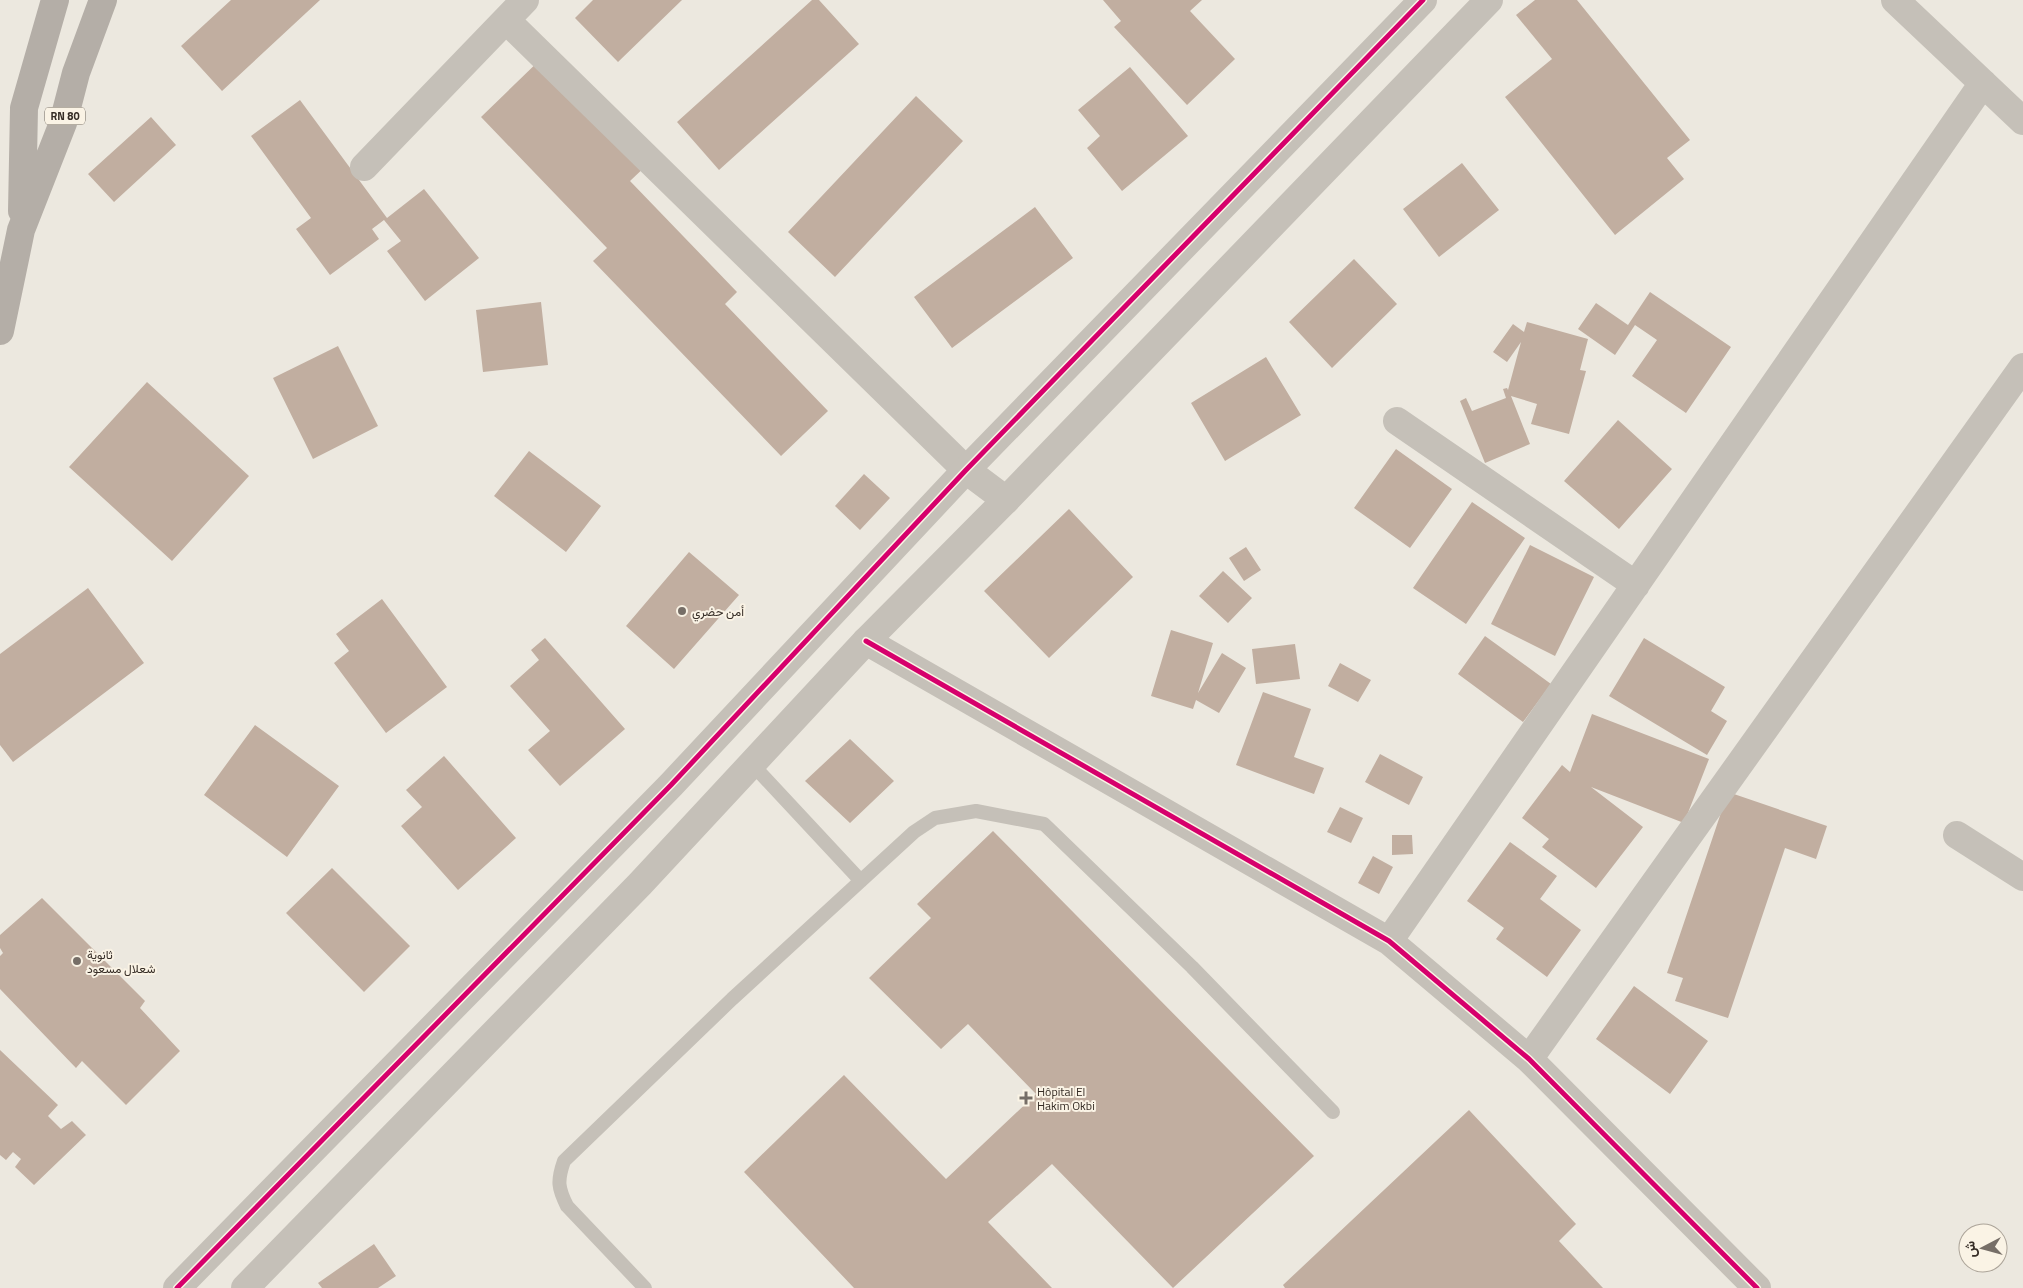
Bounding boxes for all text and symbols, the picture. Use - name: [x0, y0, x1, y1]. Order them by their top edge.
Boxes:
- road number: RN 80: [45, 108, 85, 124]
- place label: أمن حضري: [692, 602, 744, 622]
- marker: أمن حضري: [676, 605, 688, 617]
- place label: ثانوية شعلال مسعود: [87, 945, 155, 978]
- marker: ثانوية شعلال مسعود: [71, 955, 83, 967]
- place label: Hôpital El Hakim Okbi: [1037, 1082, 1095, 1115]
- marker: Hôpital El Hakim Okbi: [1019, 1091, 1033, 1105]
- north arrow: [1958, 1223, 2008, 1273]
- text: ش: [1958, 1240, 1981, 1259]

